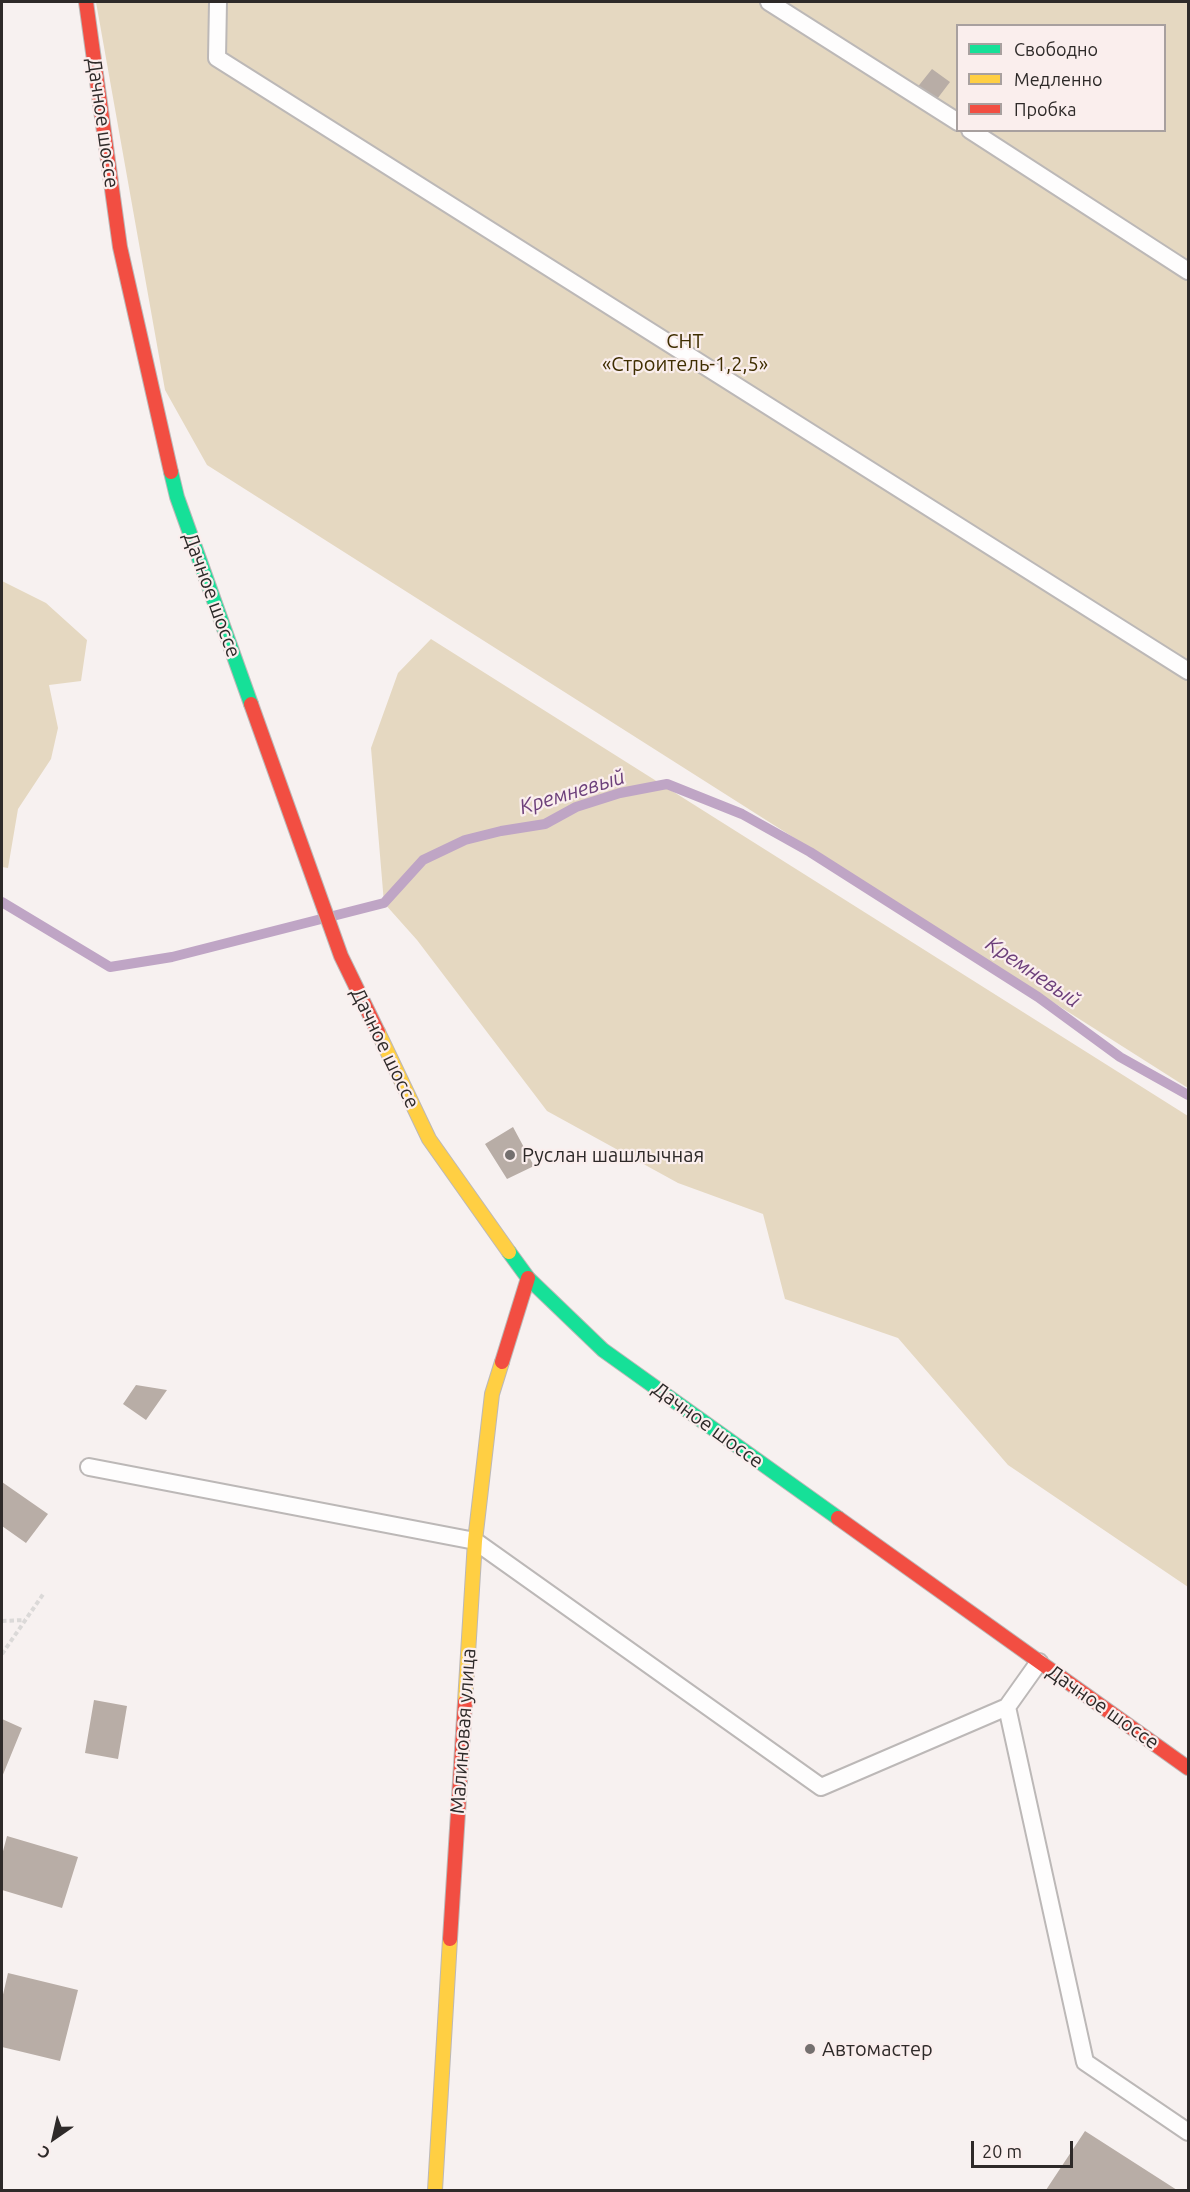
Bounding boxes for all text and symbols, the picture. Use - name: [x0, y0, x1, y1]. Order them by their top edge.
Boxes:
- legend: [956, 24, 1166, 132]
- text: Свободно: [1014, 39, 1098, 59]
- street label: Дачное шоссе: [82, 56, 124, 190]
- text: Медленно: [1014, 69, 1103, 89]
- text: Пробка: [1014, 99, 1077, 119]
- park label: СНТ «Строитель-1,2,5»: [602, 329, 768, 376]
- street label: Дачное шоссе: [178, 529, 246, 661]
- water label: Кремневый: [516, 764, 628, 820]
- water label: Кремневый: [981, 931, 1085, 1013]
- street label: Дачное шоссе: [345, 984, 425, 1112]
- place label: Руслан шашлычная: [522, 1143, 704, 1167]
- marker: Руслан шашлычная: [503, 1148, 517, 1162]
- street label: Дачное шоссе: [648, 1377, 768, 1473]
- street label: Малиновая улица: [445, 1647, 481, 1815]
- street label: Дачное шоссе: [1042, 1660, 1164, 1754]
- place label: Автомастер: [822, 2037, 933, 2061]
- marker: Автомастер: [803, 2042, 817, 2056]
- north arrow: [24, 2108, 84, 2168]
- scale bar: [974, 2129, 1076, 2167]
- text: 20 m: [982, 2141, 1022, 2161]
- text: С: [35, 2143, 53, 2163]

